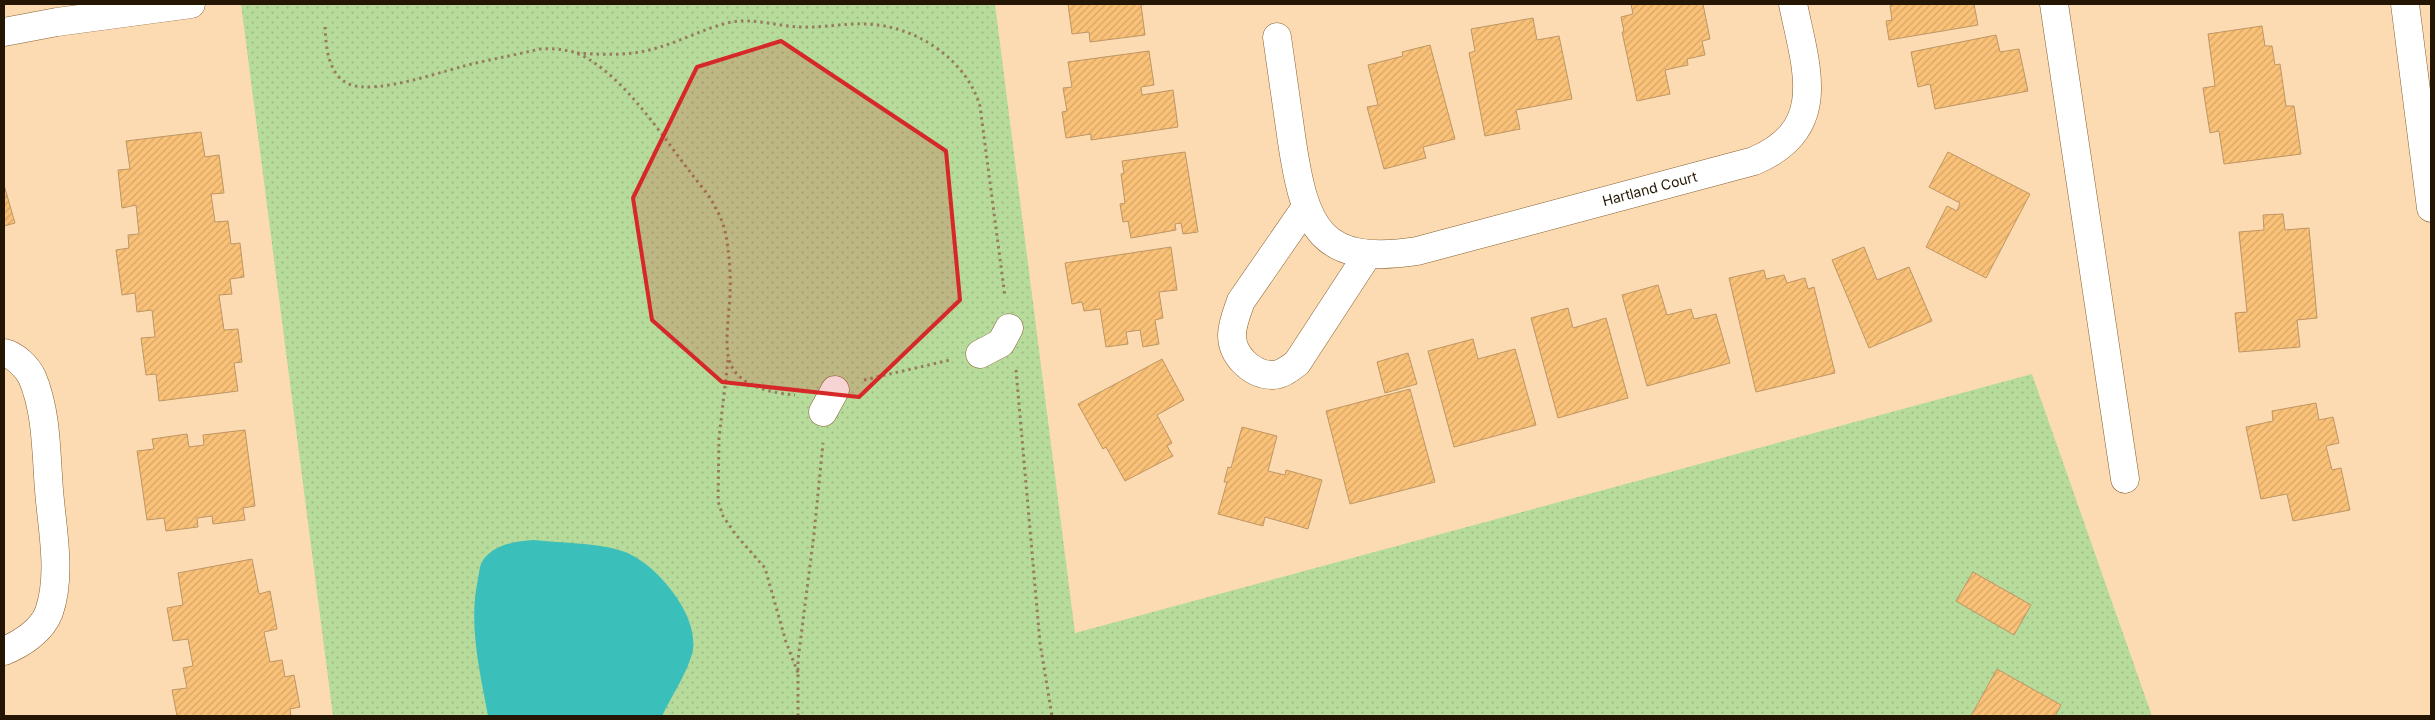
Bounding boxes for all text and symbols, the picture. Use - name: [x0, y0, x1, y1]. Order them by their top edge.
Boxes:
- street label: Hartland Court: [1600, 167, 1699, 209]

